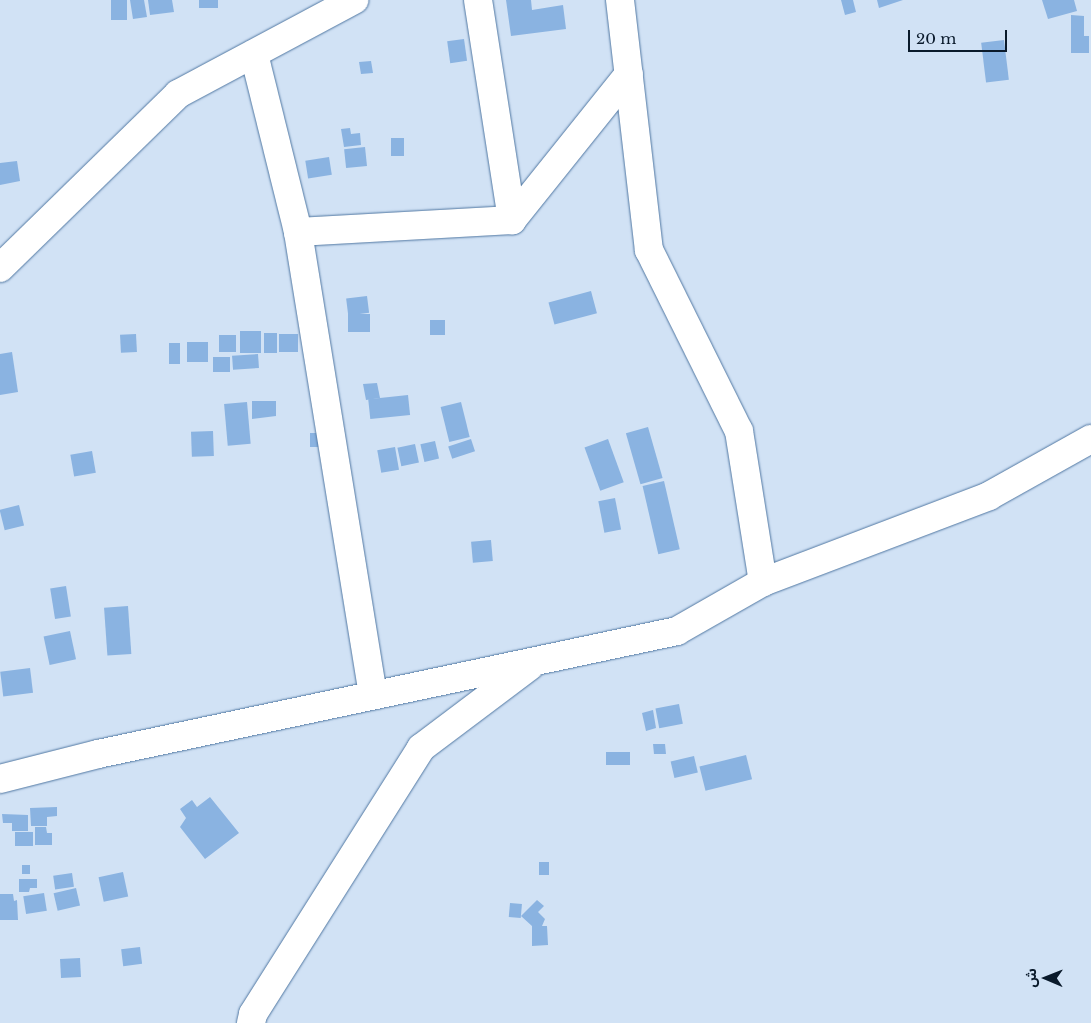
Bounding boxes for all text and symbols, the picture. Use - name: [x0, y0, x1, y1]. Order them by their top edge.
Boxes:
- scale bar: [911, 20, 1010, 52]
- text: 20 m: [916, 29, 956, 48]
- north arrow: [1021, 953, 1071, 1003]
- text: ش: [1022, 968, 1040, 987]

